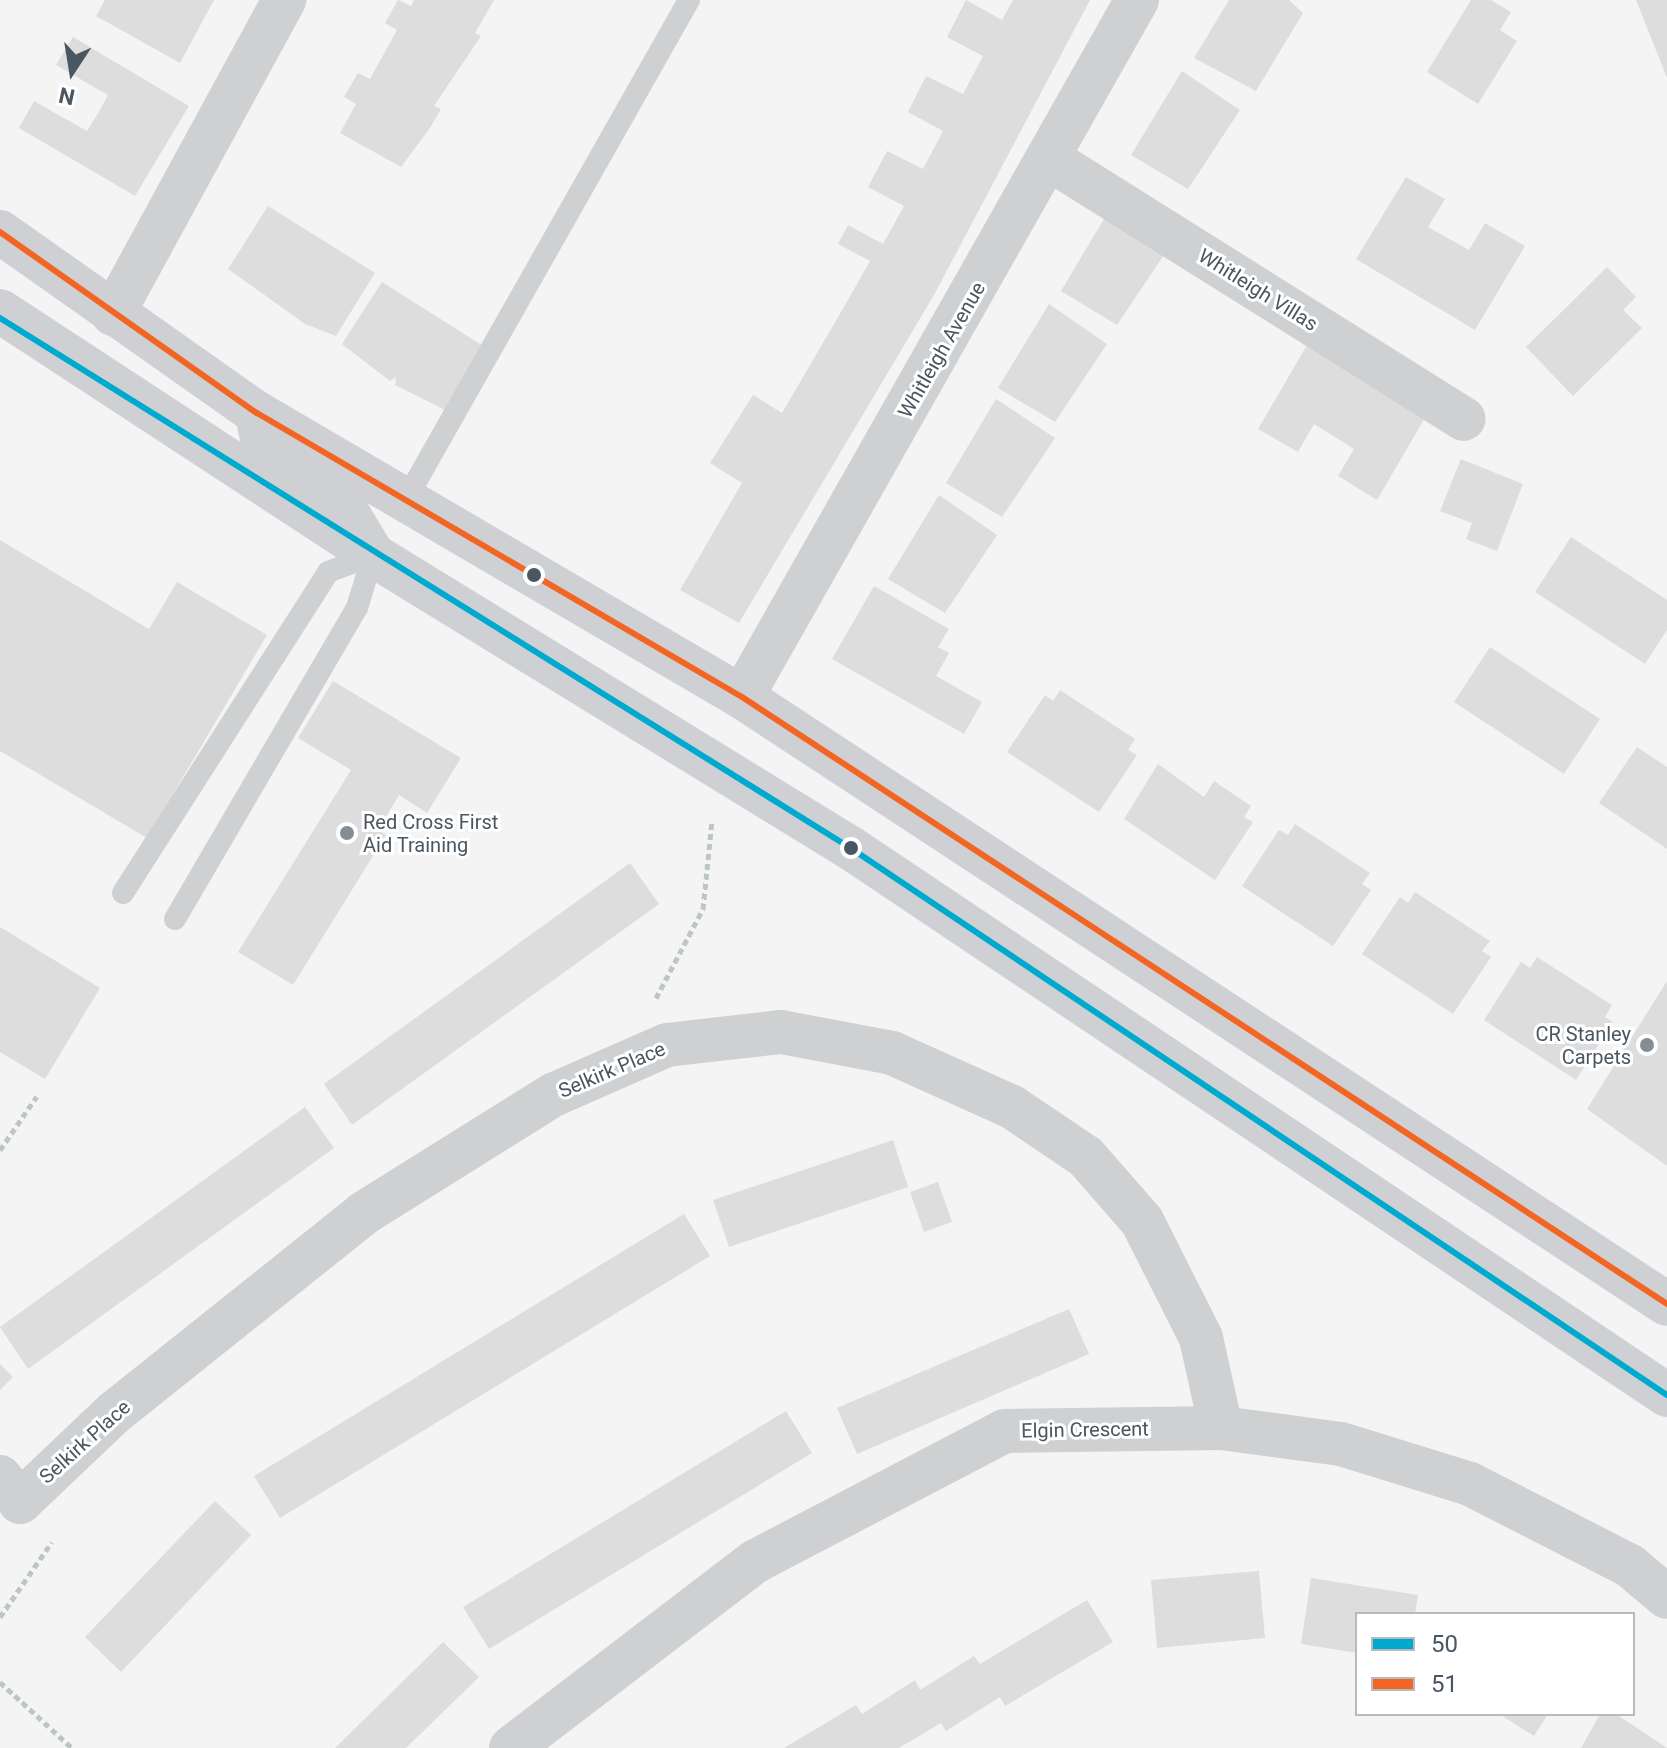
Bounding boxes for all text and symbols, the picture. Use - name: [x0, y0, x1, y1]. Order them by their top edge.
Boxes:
- north arrow: [32, 32, 112, 112]
- text: N: [57, 82, 77, 110]
- street label: Whitleigh Villas: [1194, 244, 1322, 336]
- street label: Whitleigh Avenue: [893, 278, 991, 422]
- unlabelled marker: [526, 567, 542, 583]
- place label: Red Cross First Aid Training: [363, 810, 498, 857]
- marker: Red Cross First Aid Training: [338, 824, 356, 842]
- unlabelled marker: [843, 840, 859, 856]
- place label: CR Stanley Carpets: [1536, 1022, 1631, 1069]
- marker: CR Stanley Carpets: [1638, 1036, 1656, 1054]
- street label: Selkirk Place: [555, 1037, 669, 1103]
- street label: Selkirk Place: [35, 1395, 135, 1489]
- street label: Elgin Crescent: [1021, 1417, 1149, 1443]
- legend: [1355, 1612, 1635, 1716]
- text: 50: [1431, 1630, 1458, 1658]
- text: 51: [1431, 1670, 1458, 1698]

